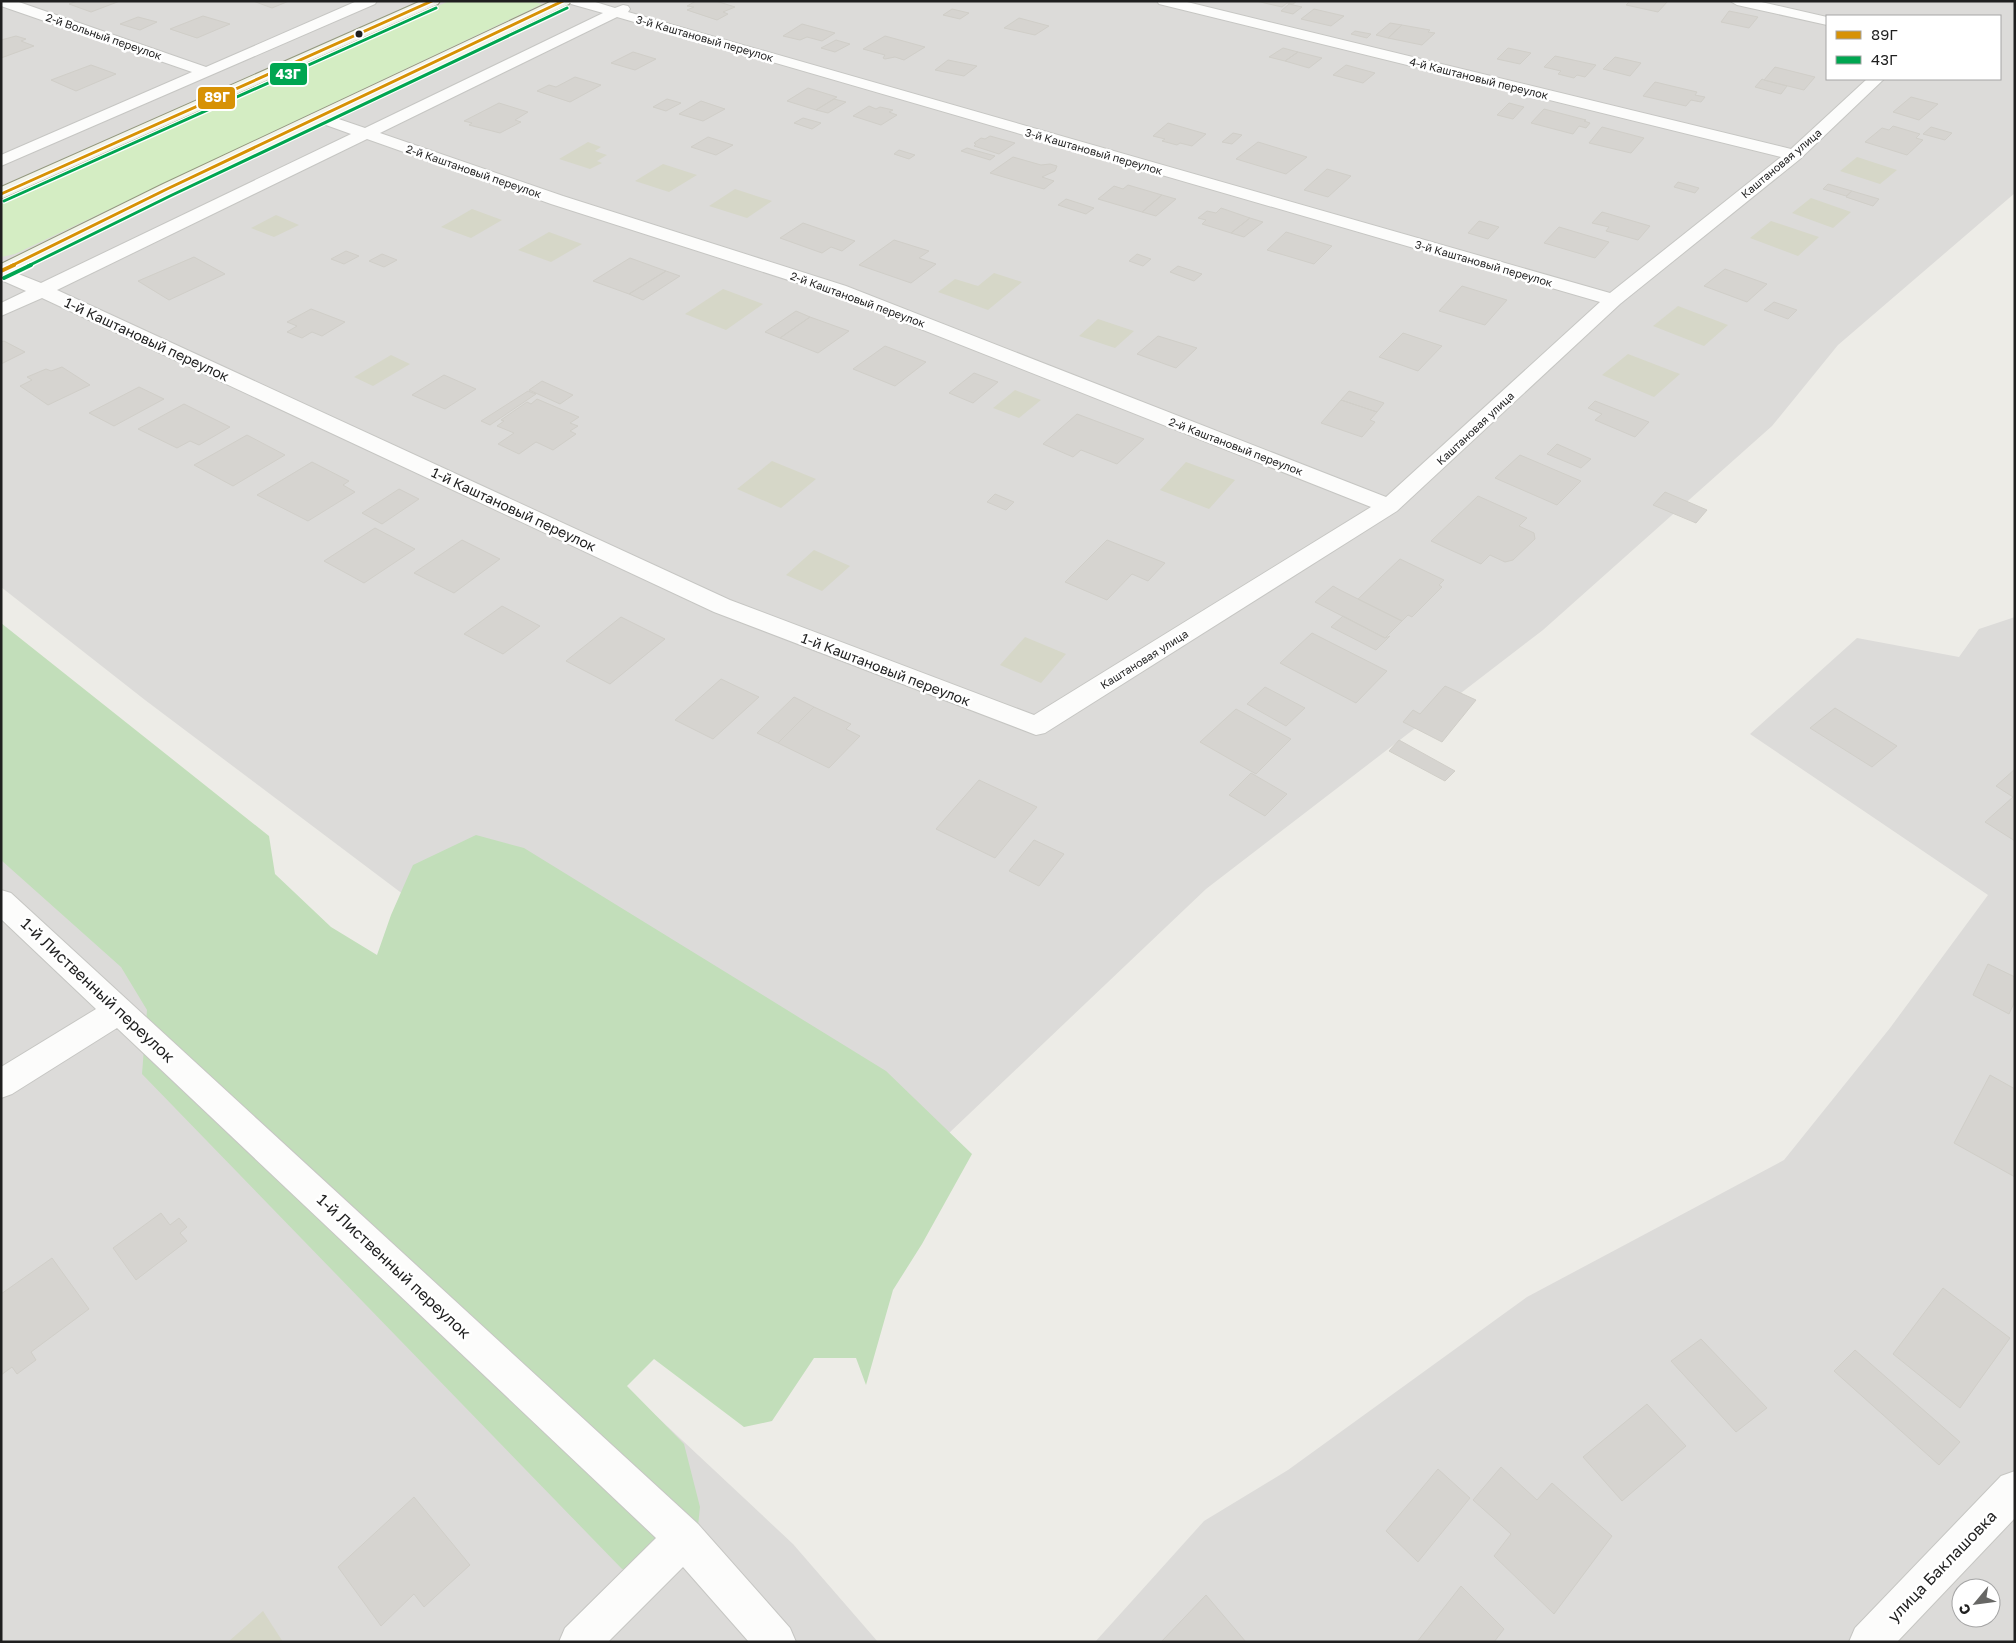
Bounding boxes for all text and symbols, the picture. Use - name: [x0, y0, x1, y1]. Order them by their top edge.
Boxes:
- street label: 2-й Вольный переулок: [44, 10, 164, 62]
- street label: 3-й Каштановый переулок: [635, 12, 776, 64]
- legend: [1826, 15, 2001, 80]
- text: 89Г: [1871, 25, 1898, 43]
- unlabelled marker: [354, 29, 364, 39]
- text: 43Г: [1871, 50, 1898, 68]
- street label: 4-й Каштановый переулок: [1408, 54, 1550, 102]
- line badge: 43Г: [269, 62, 308, 86]
- text: 43Г: [275, 65, 301, 82]
- line badge: 89Г: [197, 86, 236, 110]
- text: 89Г: [204, 88, 230, 105]
- street label: 3-й Каштановый переулок: [1024, 125, 1165, 177]
- street label: Каштановая улица: [1738, 126, 1824, 200]
- street label: 2-й Каштановый переулок: [405, 142, 544, 201]
- street label: 3-й Каштановый переулок: [1414, 237, 1555, 289]
- street label: 2-й Каштановый переулок: [789, 269, 928, 330]
- street label: 1-й Каштановый переулок: [62, 293, 232, 385]
- street label: Каштановая улица: [1434, 389, 1516, 467]
- street label: 2-й Каштановый переулок: [1167, 414, 1305, 478]
- street label: 1-й Каштановый переулок: [429, 463, 599, 555]
- street label: Каштановая улица: [1098, 627, 1190, 691]
- street label: 1-й Каштановый переулок: [799, 629, 973, 709]
- street label: 1-й Лиственный переулок: [17, 913, 179, 1067]
- street label: 1-й Лиственный переулок: [313, 1189, 475, 1343]
- street label: улица Баклашовка: [1883, 1506, 2001, 1626]
- north arrow: [1951, 1578, 2001, 1628]
- text: С: [1954, 1601, 1974, 1618]

